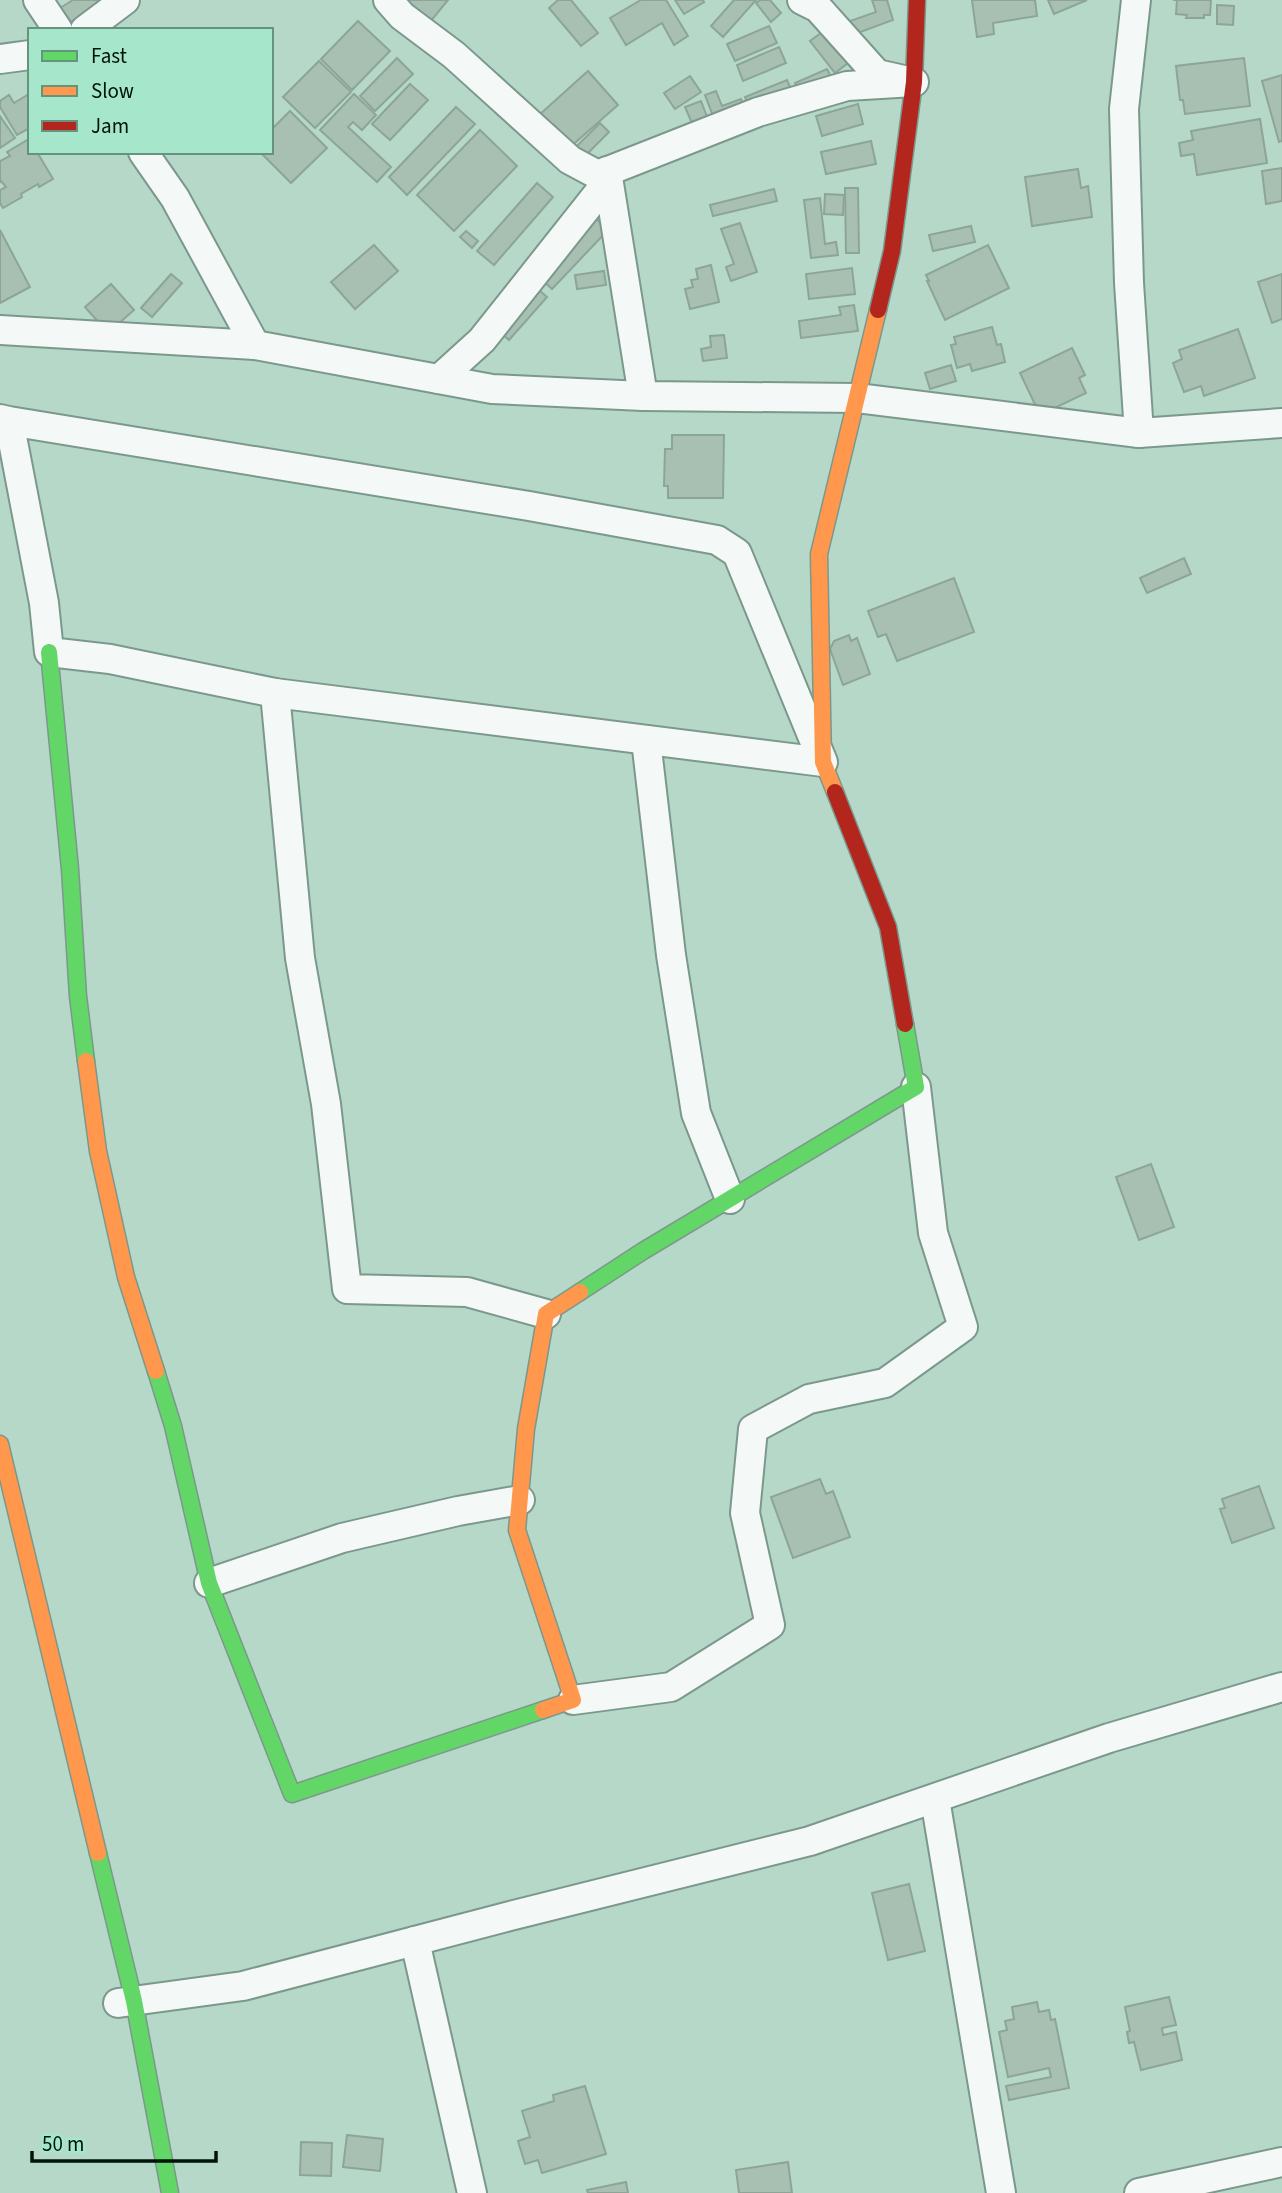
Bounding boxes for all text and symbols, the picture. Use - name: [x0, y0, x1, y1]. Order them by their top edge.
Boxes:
- legend: [28, 28, 273, 154]
- text: Fast: [91, 41, 127, 71]
- text: Slow: [91, 76, 134, 106]
- text: Jam: [91, 111, 129, 141]
- scale bar: [32, 2120, 215, 2164]
- text: 50 m: [42, 2129, 84, 2159]

